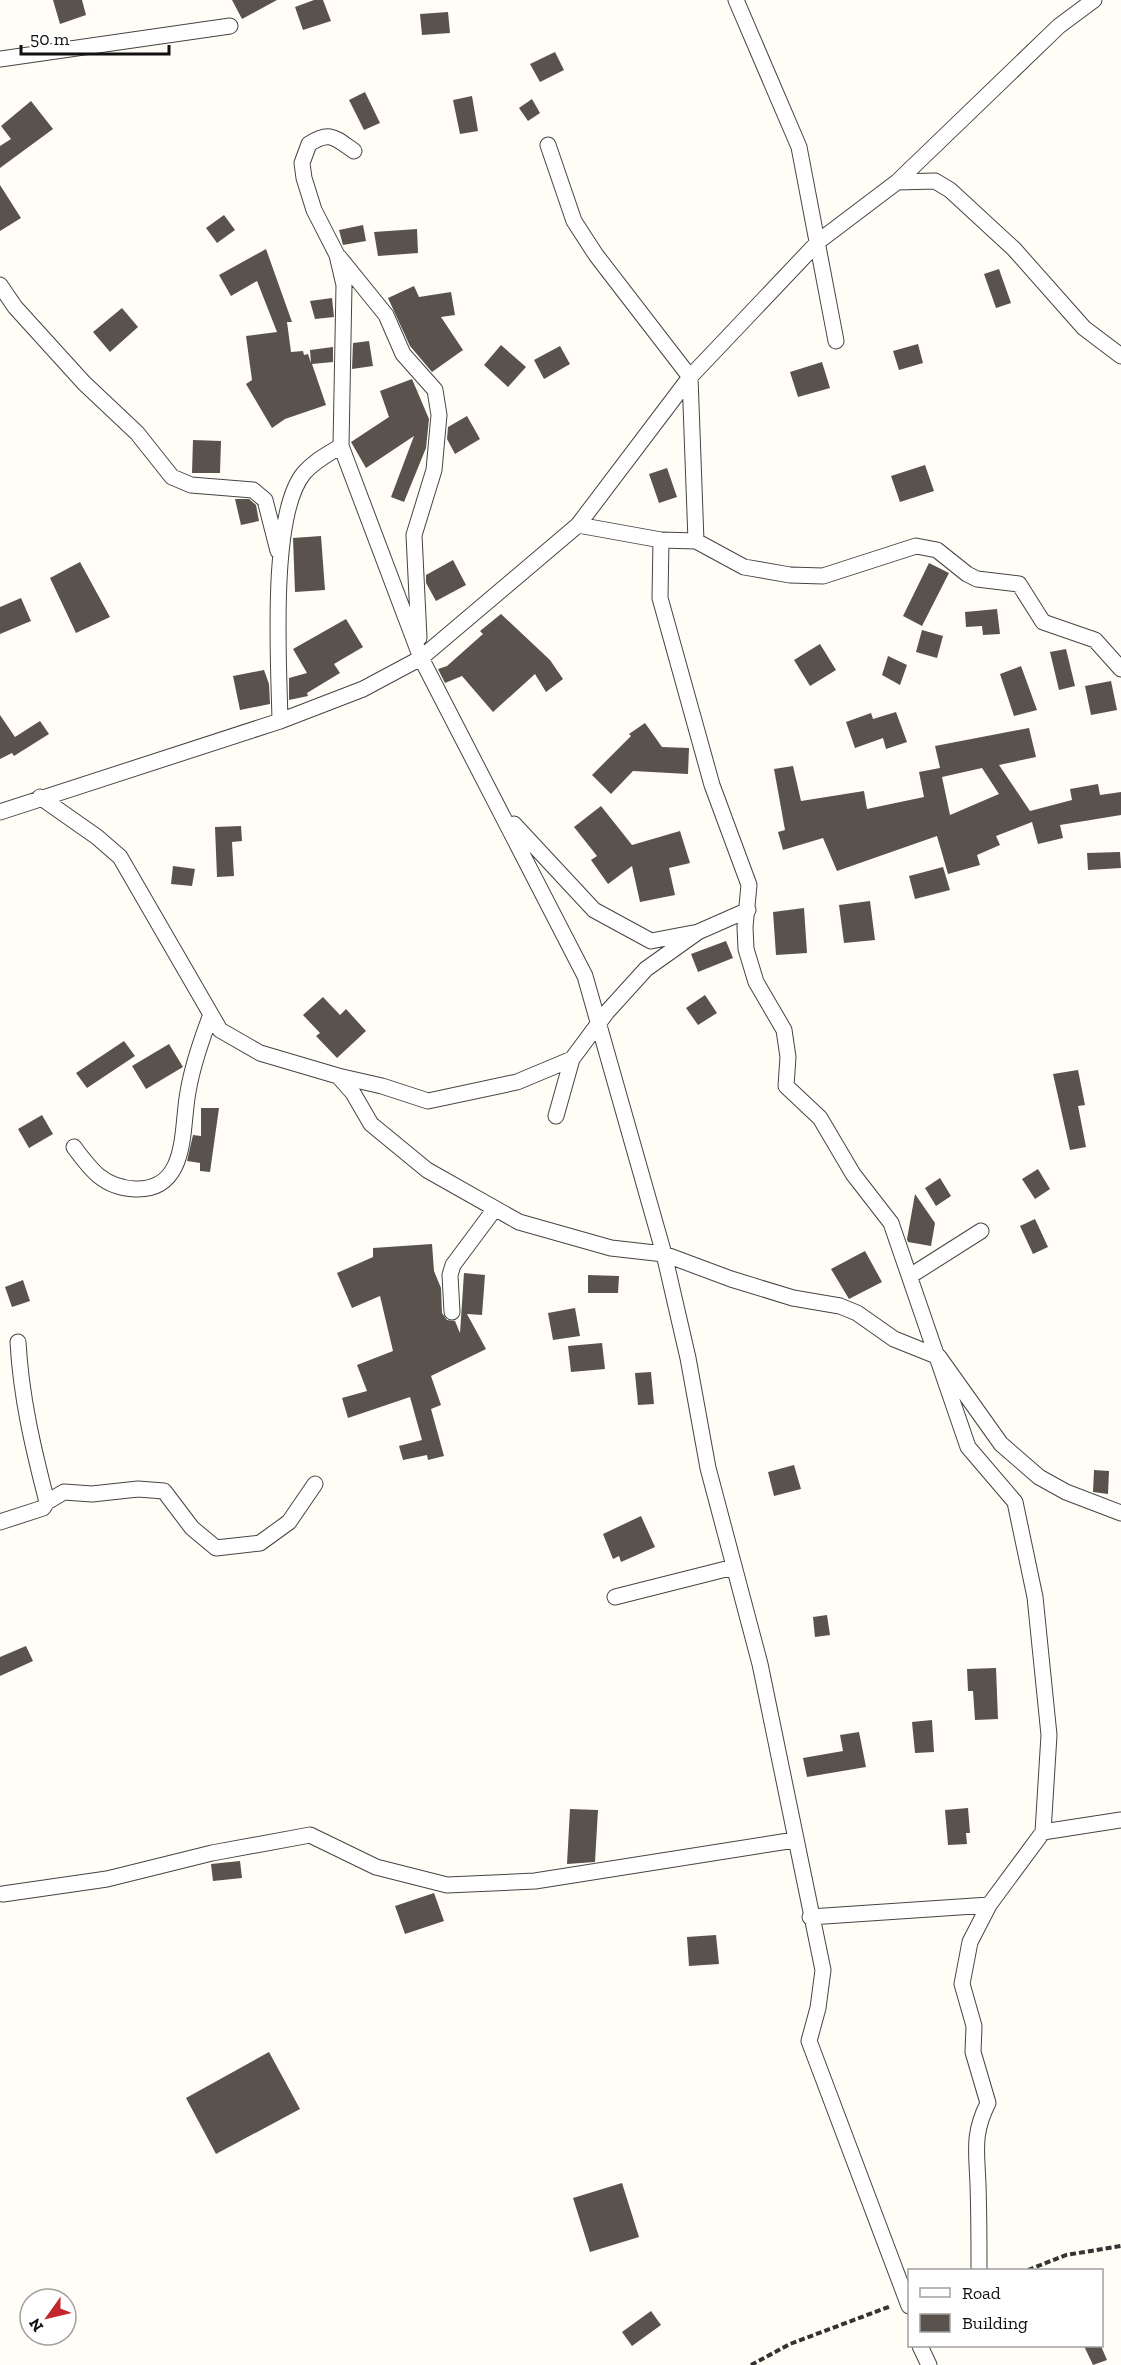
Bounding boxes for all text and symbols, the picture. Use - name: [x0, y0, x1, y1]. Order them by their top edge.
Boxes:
- scale bar: [21, 18, 170, 56]
- text: 50 m: [30, 28, 70, 50]
- legend: [908, 2269, 1103, 2347]
- text: Road: [962, 2282, 1001, 2304]
- north arrow: [18, 2287, 78, 2347]
- text: Building: [962, 2312, 1028, 2334]
- text: N: [25, 2315, 47, 2335]

